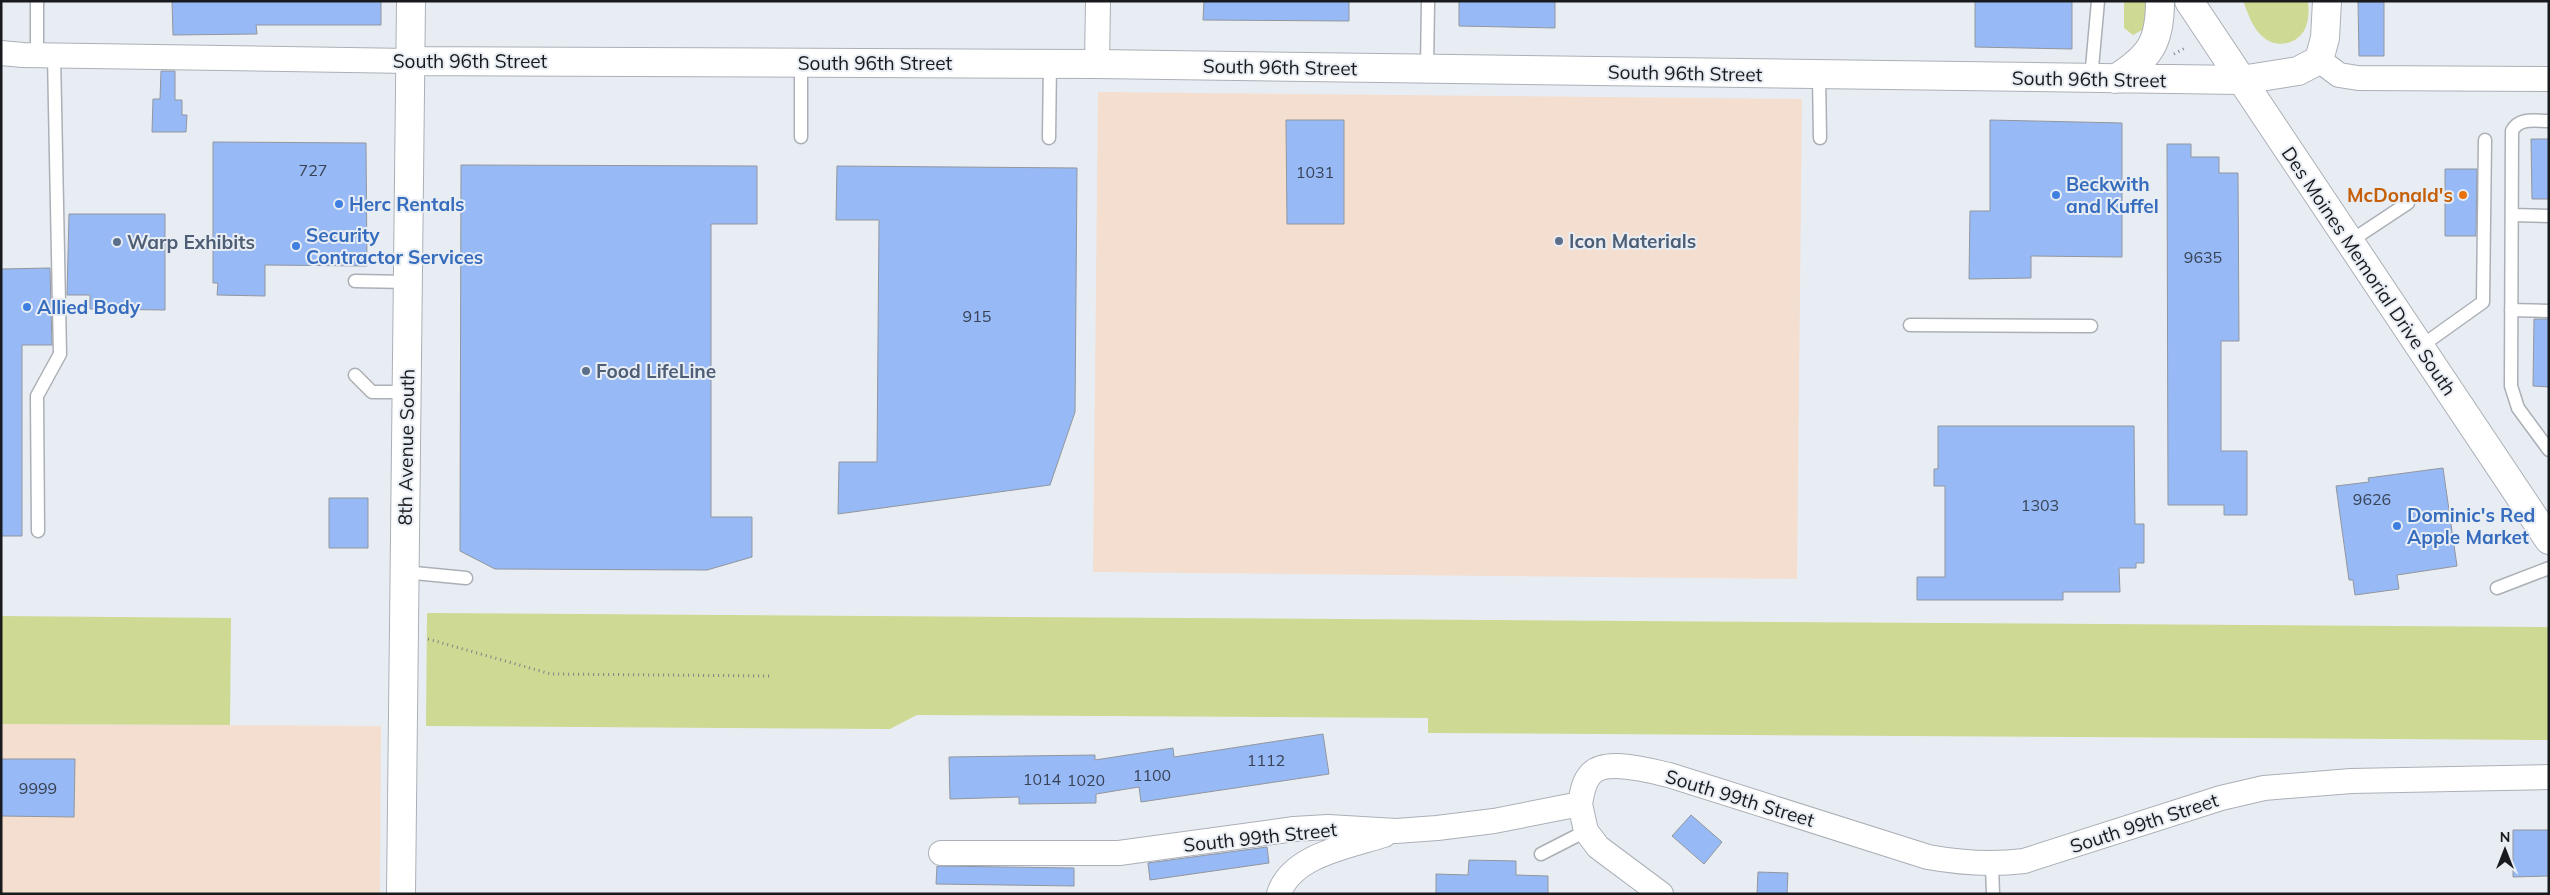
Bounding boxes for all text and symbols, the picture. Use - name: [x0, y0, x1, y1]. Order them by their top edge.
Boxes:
- street label: South 96th Street: [393, 49, 548, 73]
- street label: South 96th Street: [798, 51, 953, 75]
- street label: South 96th Street: [1203, 54, 1358, 80]
- street label: South 96th Street: [1608, 60, 1763, 86]
- street label: South 96th Street: [2012, 66, 2167, 92]
- street label: Des Moines Memorial Drive South: [2277, 142, 2461, 400]
- house number: 727: [299, 160, 327, 180]
- house number: 1031: [1296, 162, 1334, 182]
- place label: Beckwith and Kuffel: [2066, 172, 2159, 218]
- place label: McDonald's: [2347, 183, 2453, 207]
- marker: Beckwith and Kuffel: [2050, 189, 2062, 201]
- marker: McDonald's: [2457, 189, 2469, 201]
- place label: Herc Rentals: [349, 192, 465, 216]
- marker: Herc Rentals: [333, 198, 345, 210]
- place label: Security Contractor Services: [306, 223, 483, 269]
- place label: Icon Materials: [1569, 229, 1696, 253]
- place label: Warp Exhibits: [127, 230, 255, 254]
- marker: Icon Materials: [1553, 235, 1565, 247]
- marker: Warp Exhibits: [111, 236, 123, 248]
- marker: Security Contractor Services: [290, 240, 302, 252]
- house number: 9635: [2184, 247, 2222, 267]
- place label: Allied Body: [37, 295, 141, 319]
- marker: Allied Body: [21, 301, 33, 313]
- house number: 915: [963, 306, 991, 326]
- place label: Food LifeLine: [596, 359, 716, 383]
- marker: Food LifeLine: [580, 365, 592, 377]
- street label: 8th Avenue South: [393, 368, 419, 526]
- house number: 9626: [2353, 489, 2391, 509]
- house number: 1303: [2021, 495, 2059, 515]
- place label: Dominic's Red Apple Market: [2407, 503, 2535, 549]
- marker: Dominic's Red Apple Market: [2391, 520, 2403, 532]
- house number: 1112: [1247, 750, 1285, 770]
- street label: South 99th Street: [1663, 764, 1818, 832]
- house number: 1100: [1133, 765, 1171, 785]
- house number: 1014: [1023, 769, 1062, 789]
- house number: 1020: [1067, 770, 1105, 790]
- house number: 9999: [19, 778, 57, 798]
- street label: South 99th Street: [2067, 788, 2221, 858]
- street label: South 99th Street: [1182, 817, 1338, 857]
- north arrow: [2480, 825, 2530, 875]
- text: N: [2500, 828, 2510, 846]

